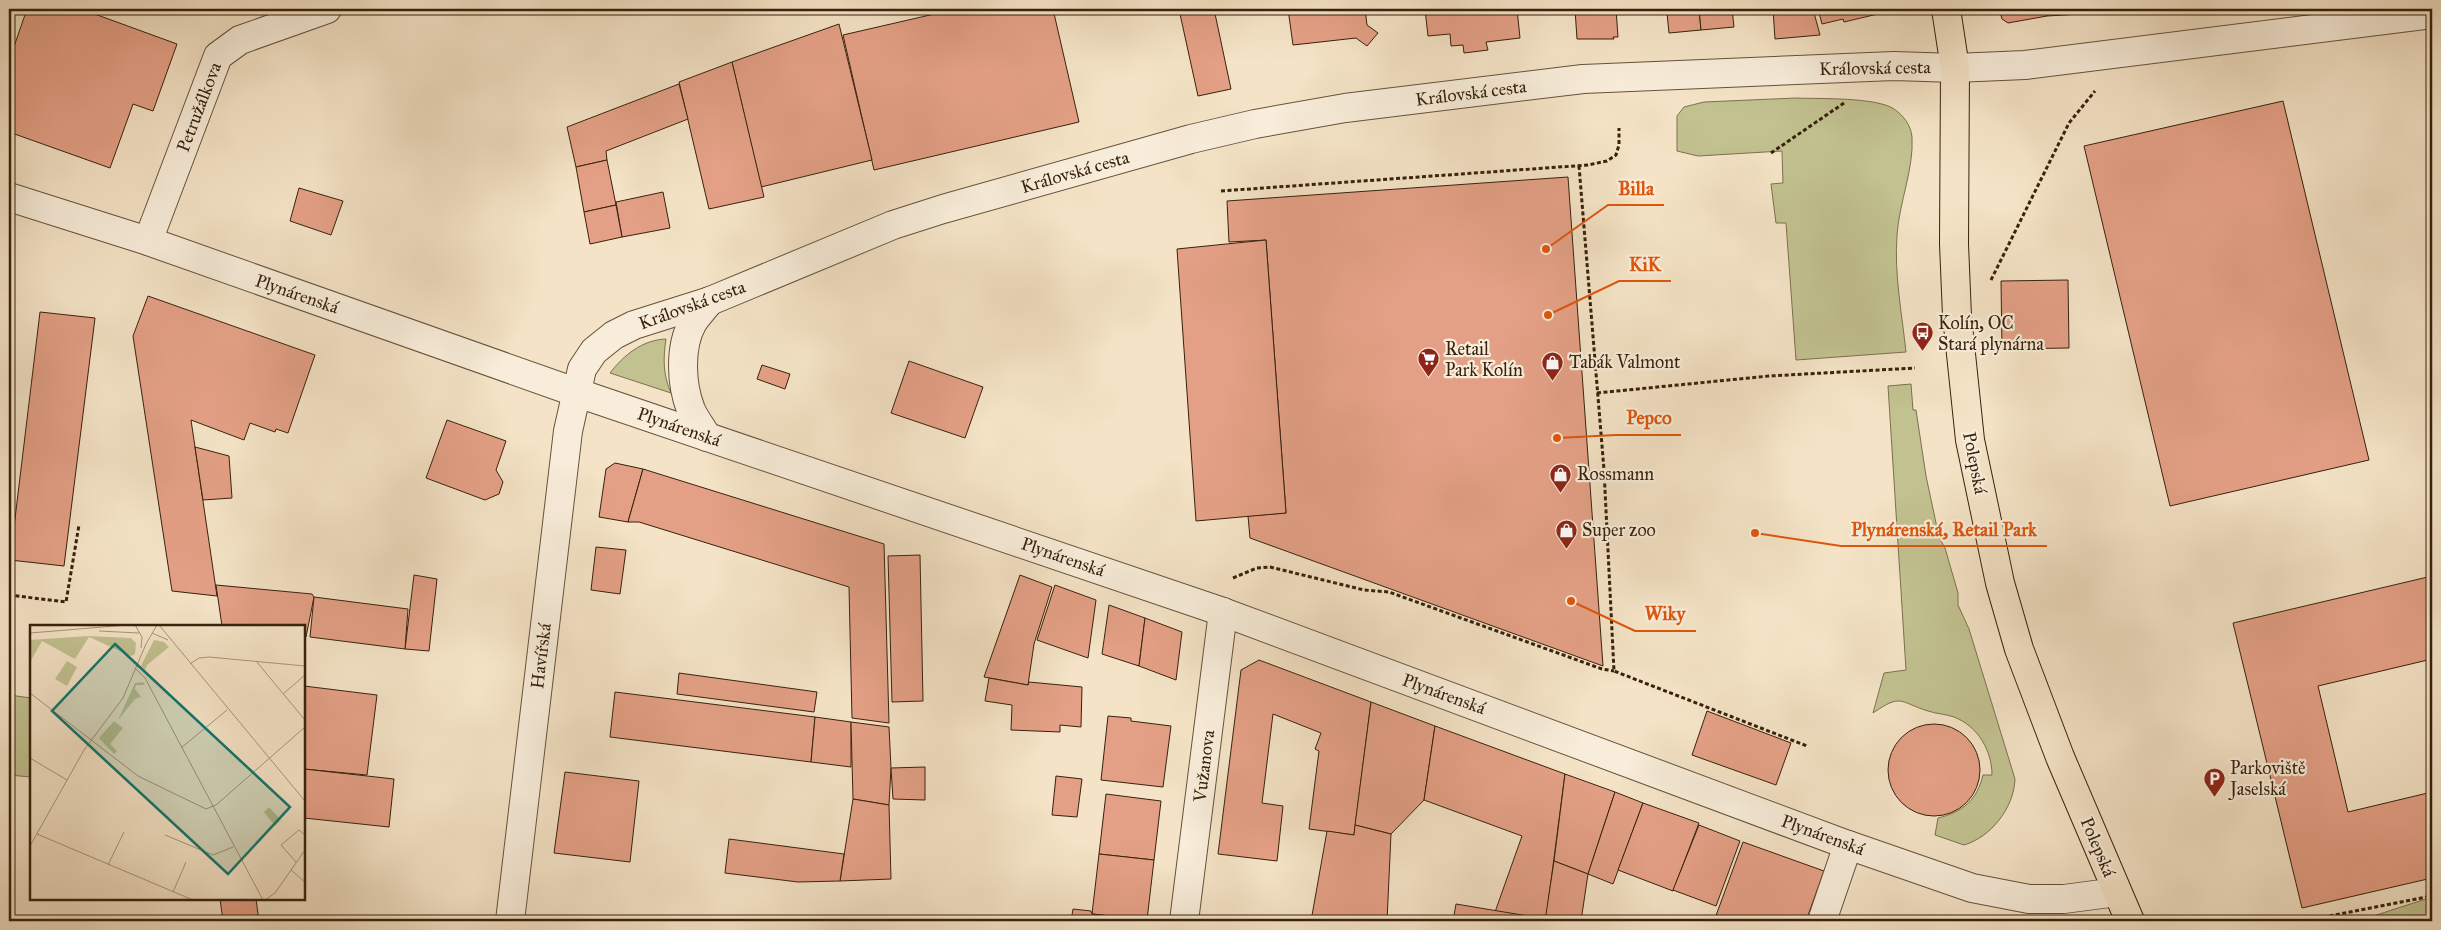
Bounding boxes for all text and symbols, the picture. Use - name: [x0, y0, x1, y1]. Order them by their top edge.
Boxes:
- street label: Královská cesta: [1819, 56, 1931, 80]
- street label: Petružálkova: [172, 59, 226, 155]
- street label: Královská cesta: [1414, 75, 1528, 111]
- street label: Královská cesta: [1018, 146, 1132, 198]
- callout: Billa: [1608, 171, 1664, 205]
- text: Billa: [1618, 177, 1655, 200]
- callout: KiK: [1619, 247, 1671, 281]
- text: KiK: [1629, 253, 1663, 276]
- street label: Plynárenská: [252, 269, 342, 319]
- street label: Královská cesta: [636, 275, 749, 334]
- place label: Kolín, OC Stará plynárna: [1938, 312, 2044, 355]
- bus stop icon: Kolín, OC Stará plynárna: [1910, 321, 1934, 352]
- place label: Retail Park Kolín: [1445, 338, 1523, 381]
- supermarket icon: Retail Park Kolín: [1417, 347, 1441, 378]
- shop icon: Tabák Valmont: [1541, 350, 1565, 381]
- place label: Tabák Valmont: [1569, 351, 1681, 373]
- callout: Pepco: [1616, 401, 1681, 435]
- street label: Plynárenská: [634, 402, 724, 452]
- text: Pepco: [1626, 406, 1672, 430]
- street label: Polepská: [1958, 430, 1992, 496]
- shop icon: Rossmann: [1549, 462, 1573, 493]
- place label: Rossmann: [1577, 463, 1654, 485]
- callout: Plynárenská, Retail Park: [1841, 512, 2047, 546]
- shop icon: Super zoo: [1554, 518, 1578, 549]
- text: Plynárenská, Retail Park: [1851, 518, 2038, 542]
- place label: Super zoo: [1582, 519, 1656, 541]
- street label: Plynárenská: [1018, 532, 1108, 582]
- callout: Wiky: [1635, 597, 1696, 631]
- text: Wiky: [1645, 602, 1687, 626]
- street label: Havířská: [526, 622, 556, 690]
- inset map: [30, 625, 305, 900]
- street label: Plynárenská: [1399, 669, 1489, 719]
- street label: Vužanova: [1189, 728, 1219, 804]
- place label: Parkoviště Jaselská: [2228, 757, 2306, 801]
- parking icon: Parkoviště Jaselská: [2202, 766, 2226, 797]
- street label: Plynárenská: [1778, 810, 1868, 860]
- street label: Polepská: [2076, 814, 2121, 881]

